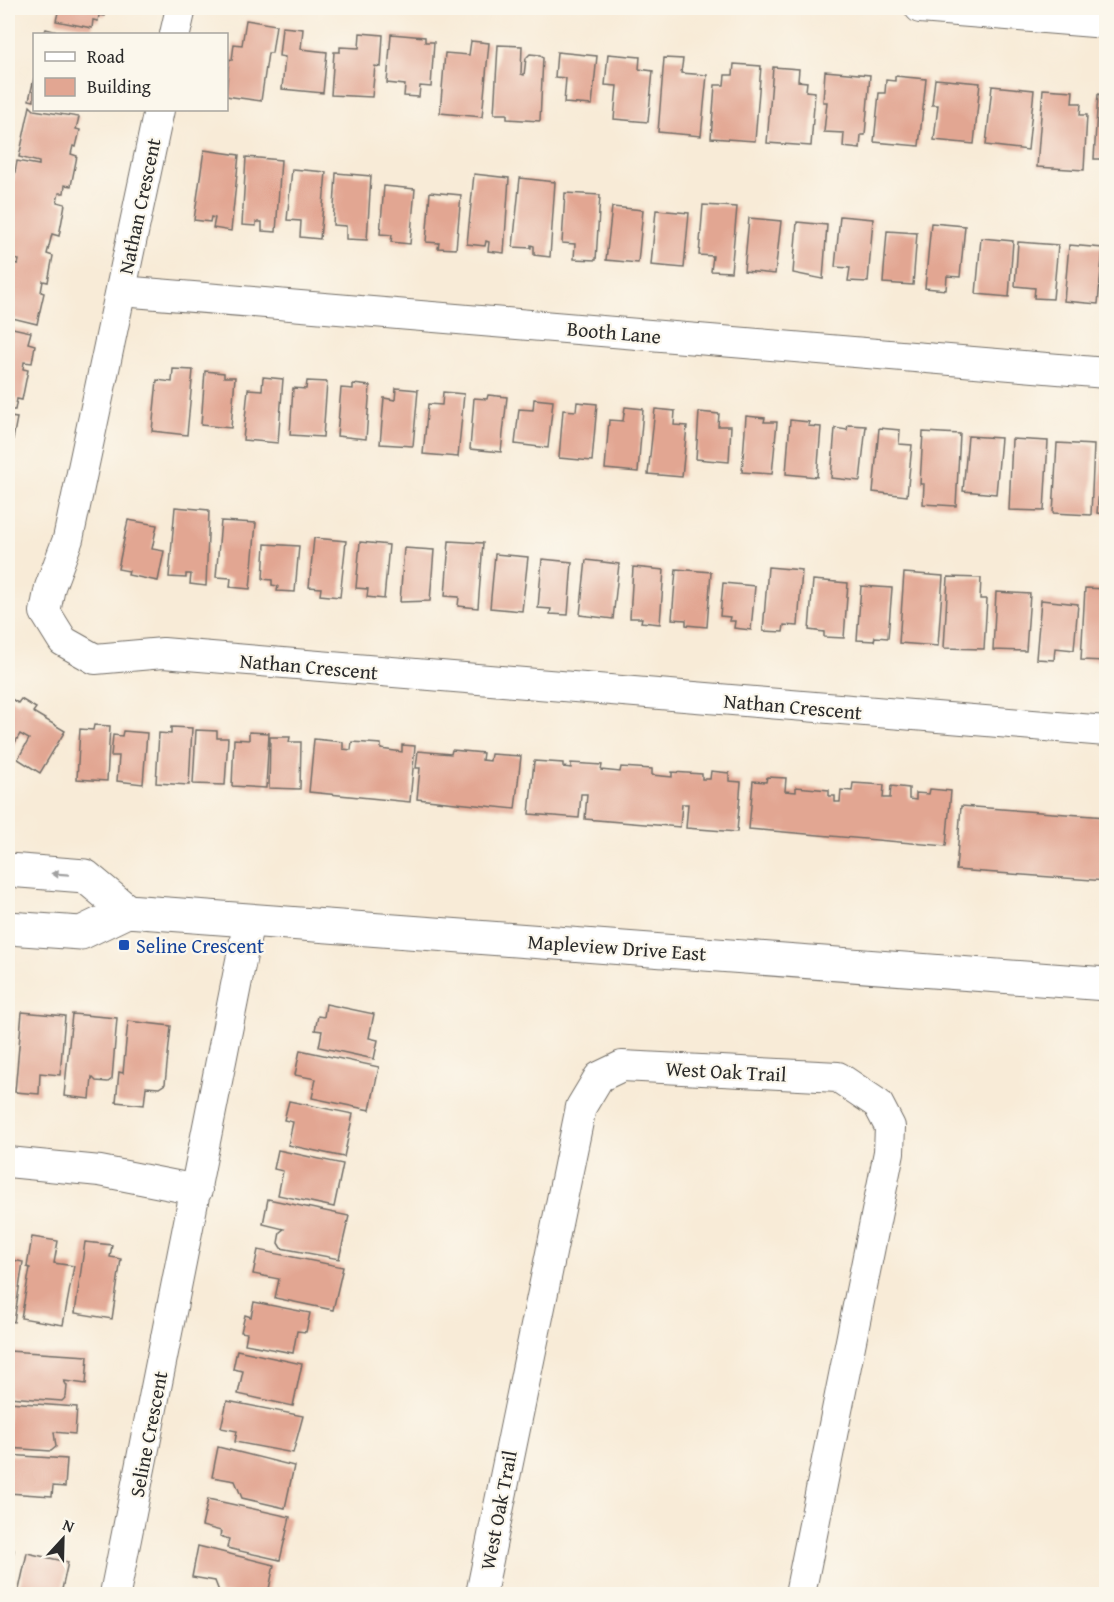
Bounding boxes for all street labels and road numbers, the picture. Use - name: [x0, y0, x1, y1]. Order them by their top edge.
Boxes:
- street label: Nathan Crescent: [110, 135, 168, 277]
- street label: Booth Lane: [566, 313, 662, 351]
- street label: Nathan Crescent: [239, 646, 379, 686]
- street label: Nathan Crescent: [723, 686, 863, 726]
- street label: Mapleview Drive East: [527, 926, 707, 968]
- street label: West Oak Trail: [665, 1053, 788, 1089]
- street label: Seline Crescent: [122, 1368, 174, 1500]
- street label: West Oak Trail: [472, 1447, 524, 1572]

